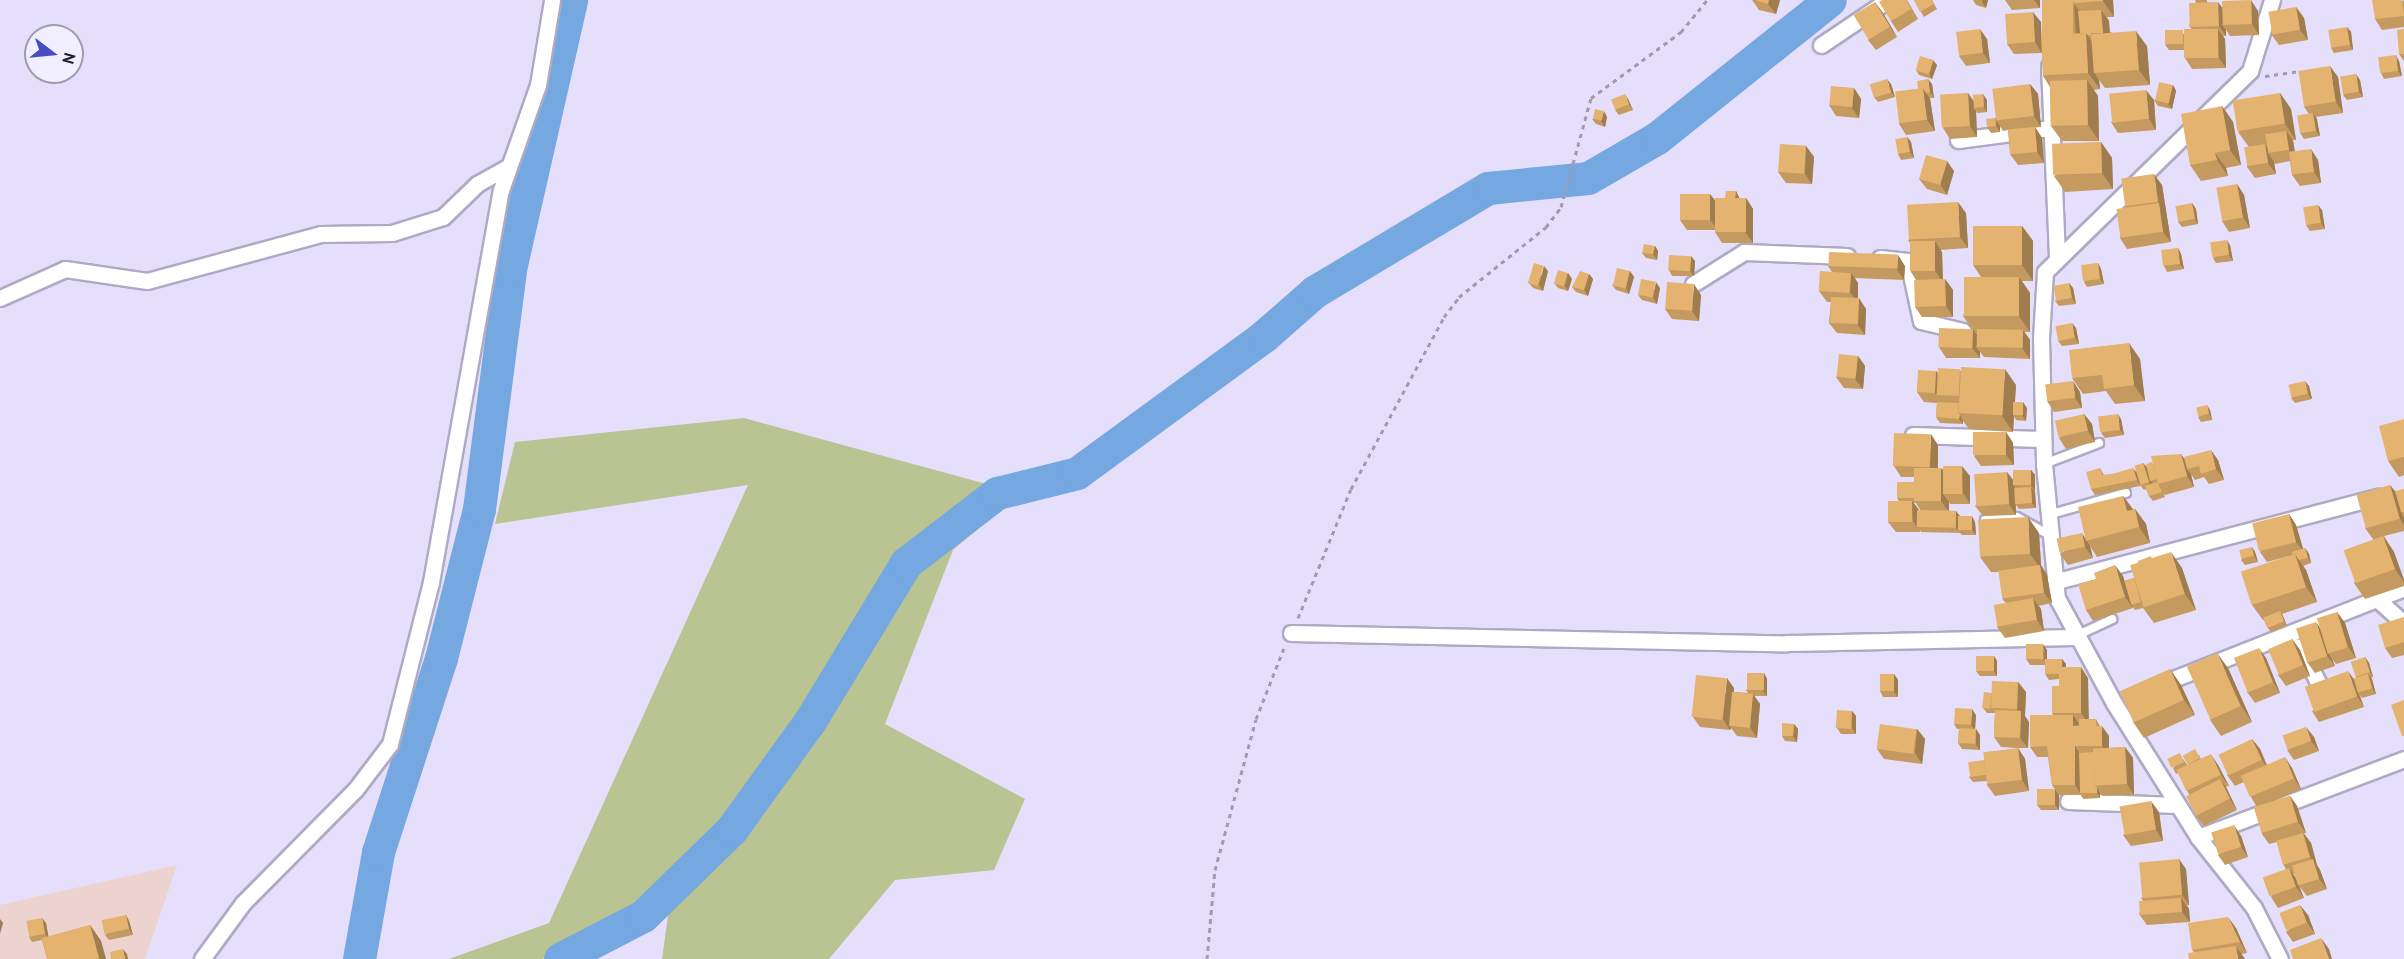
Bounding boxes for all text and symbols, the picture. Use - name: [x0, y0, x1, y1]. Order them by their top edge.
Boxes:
- north arrow: [24, 24, 84, 84]
- text: N: [58, 51, 80, 66]

